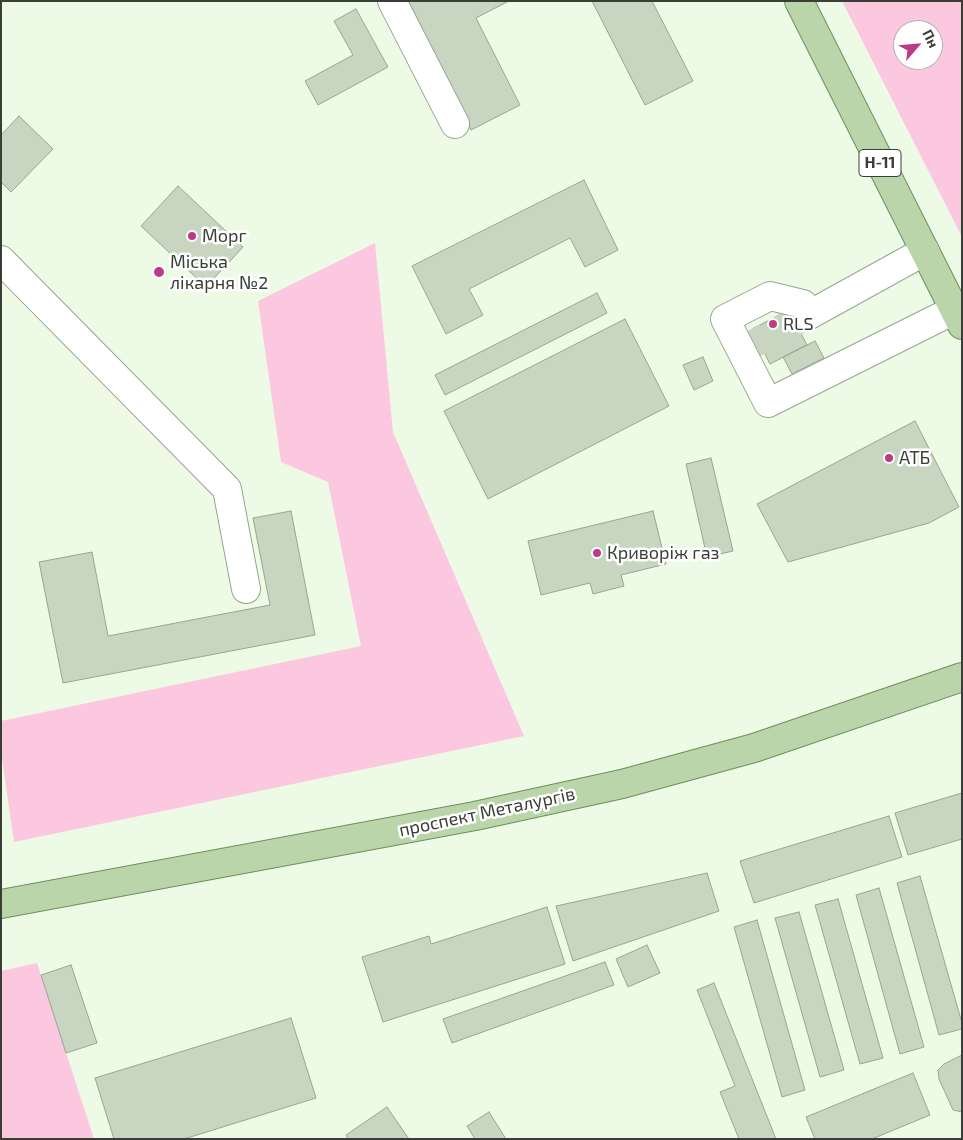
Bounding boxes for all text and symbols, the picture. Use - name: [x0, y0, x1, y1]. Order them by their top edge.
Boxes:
- north arrow: [893, 20, 943, 70]
- text: Пн: [919, 26, 943, 50]
- road number: Н-11: [859, 150, 901, 177]
- place label: Морг: [202, 225, 247, 247]
- marker: Морг: [186, 230, 198, 242]
- place label: Міська лікарня №2: [170, 251, 268, 294]
- marker: Міська лікарня №2: [152, 265, 166, 279]
- place label: RLS: [783, 313, 813, 335]
- marker: RLS: [767, 318, 779, 330]
- place label: АТБ: [899, 447, 930, 469]
- marker: АТБ: [883, 452, 895, 464]
- place label: Криворіж газ: [607, 542, 719, 564]
- marker: Криворіж газ: [591, 547, 603, 559]
- street label: проспект Металургів: [397, 783, 577, 841]

